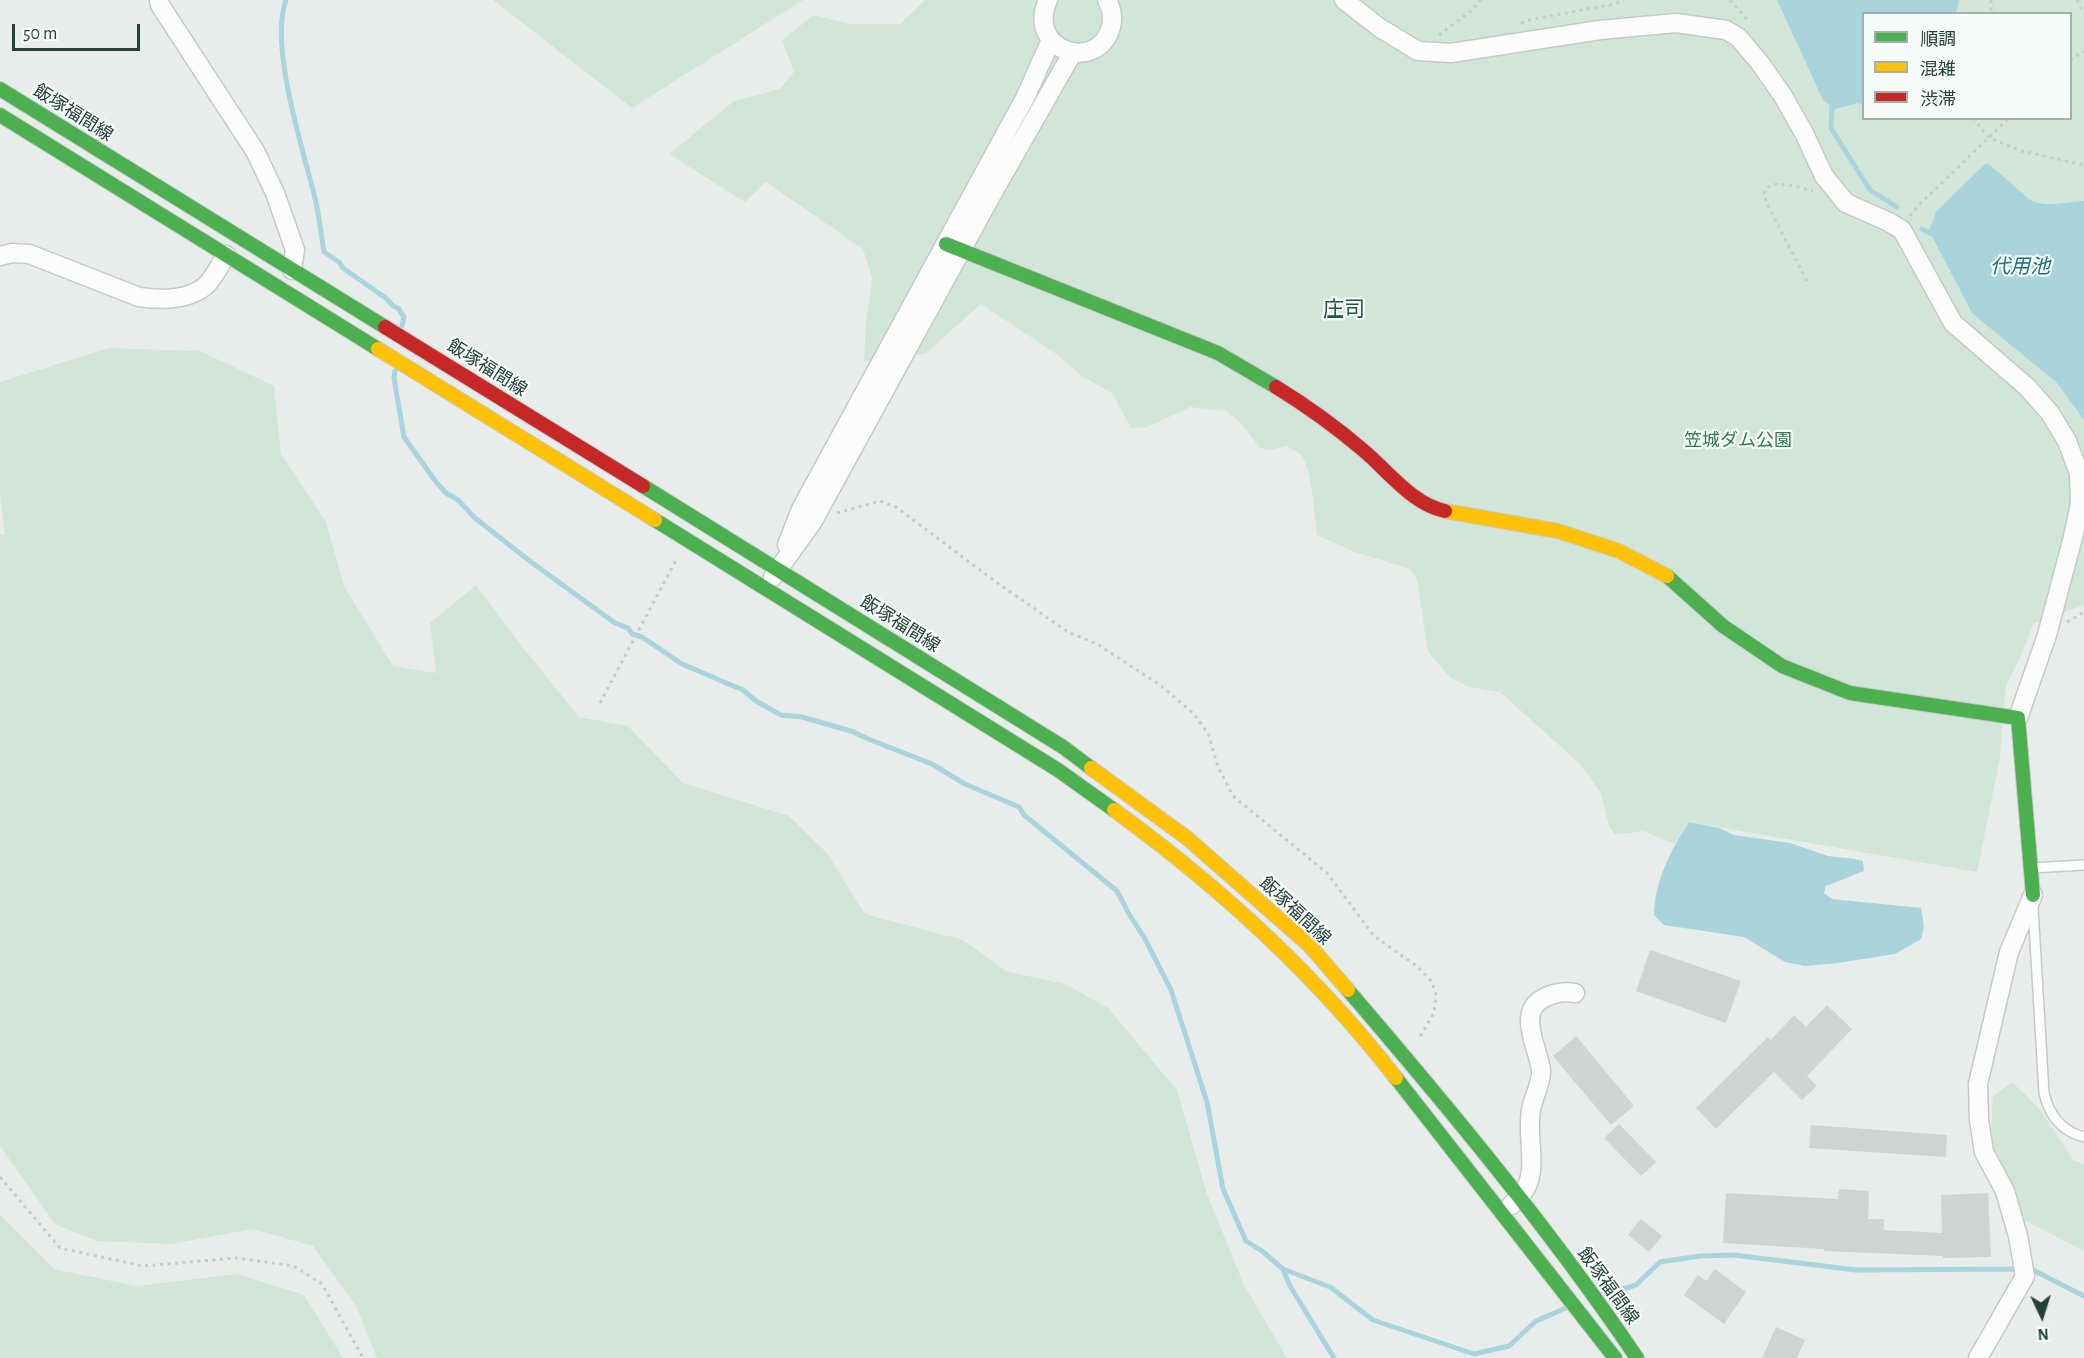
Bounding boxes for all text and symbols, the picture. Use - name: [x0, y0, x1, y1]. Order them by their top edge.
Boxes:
- scale bar: [15, 12, 142, 50]
- legend: [1862, 12, 2072, 120]
- text: 50 m: [23, 25, 57, 43]
- text: 順調: [1920, 31, 1956, 49]
- text: 混雑: [1920, 61, 1956, 79]
- street label: 飯塚福間線: [29, 80, 117, 146]
- text: 渋滞: [1920, 91, 1956, 109]
- water label: 代用池: [1990, 255, 2050, 279]
- district label: 庄司: [1323, 297, 1365, 323]
- street label: 飯塚福間線: [443, 335, 531, 401]
- park label: 笠城ダム公園: [1684, 430, 1792, 452]
- street label: 飯塚福間線: [856, 591, 944, 657]
- street label: 飯塚福間線: [1255, 872, 1335, 950]
- street label: 飯塚福間線: [1573, 1243, 1643, 1329]
- north arrow: [2012, 1286, 2072, 1346]
- text: N: [2037, 1326, 2049, 1342]

